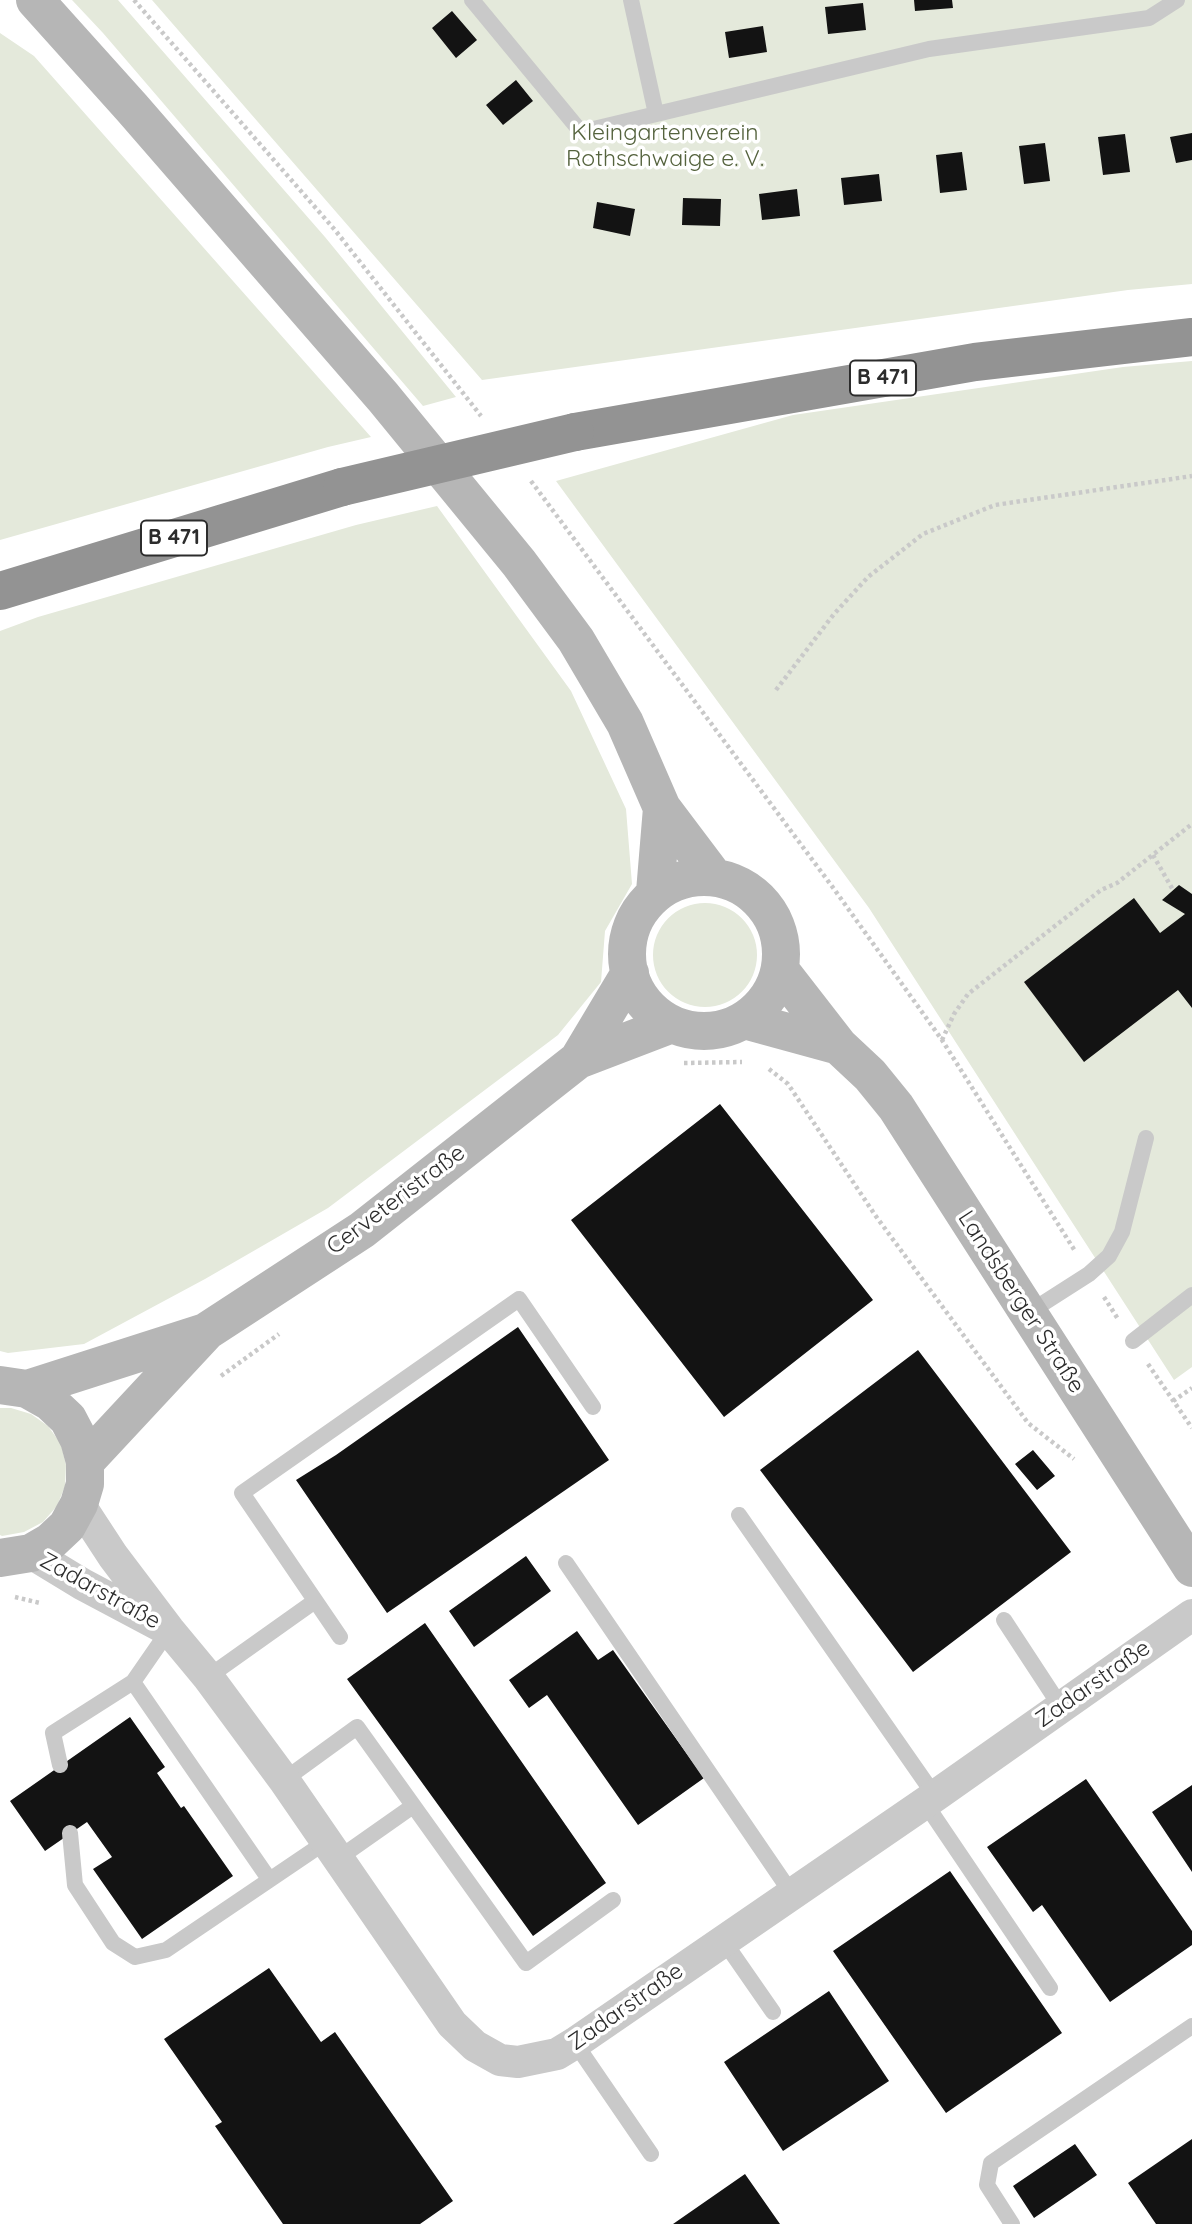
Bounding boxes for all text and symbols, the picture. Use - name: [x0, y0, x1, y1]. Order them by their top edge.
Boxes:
- park label: Kleingartenverein Rothschwaige e. V.: [566, 119, 764, 173]
- road number: B 471: [850, 360, 916, 396]
- road number: B 471: [141, 520, 207, 556]
- street label: Cerveteristraße: [322, 1139, 470, 1261]
- street label: Landsberger Straße: [952, 1206, 1090, 1398]
- street label: Zadarstraße: [35, 1547, 165, 1635]
- street label: Zadarstraße: [1030, 1634, 1156, 1734]
- street label: Zadarstraße: [563, 1957, 689, 2057]

